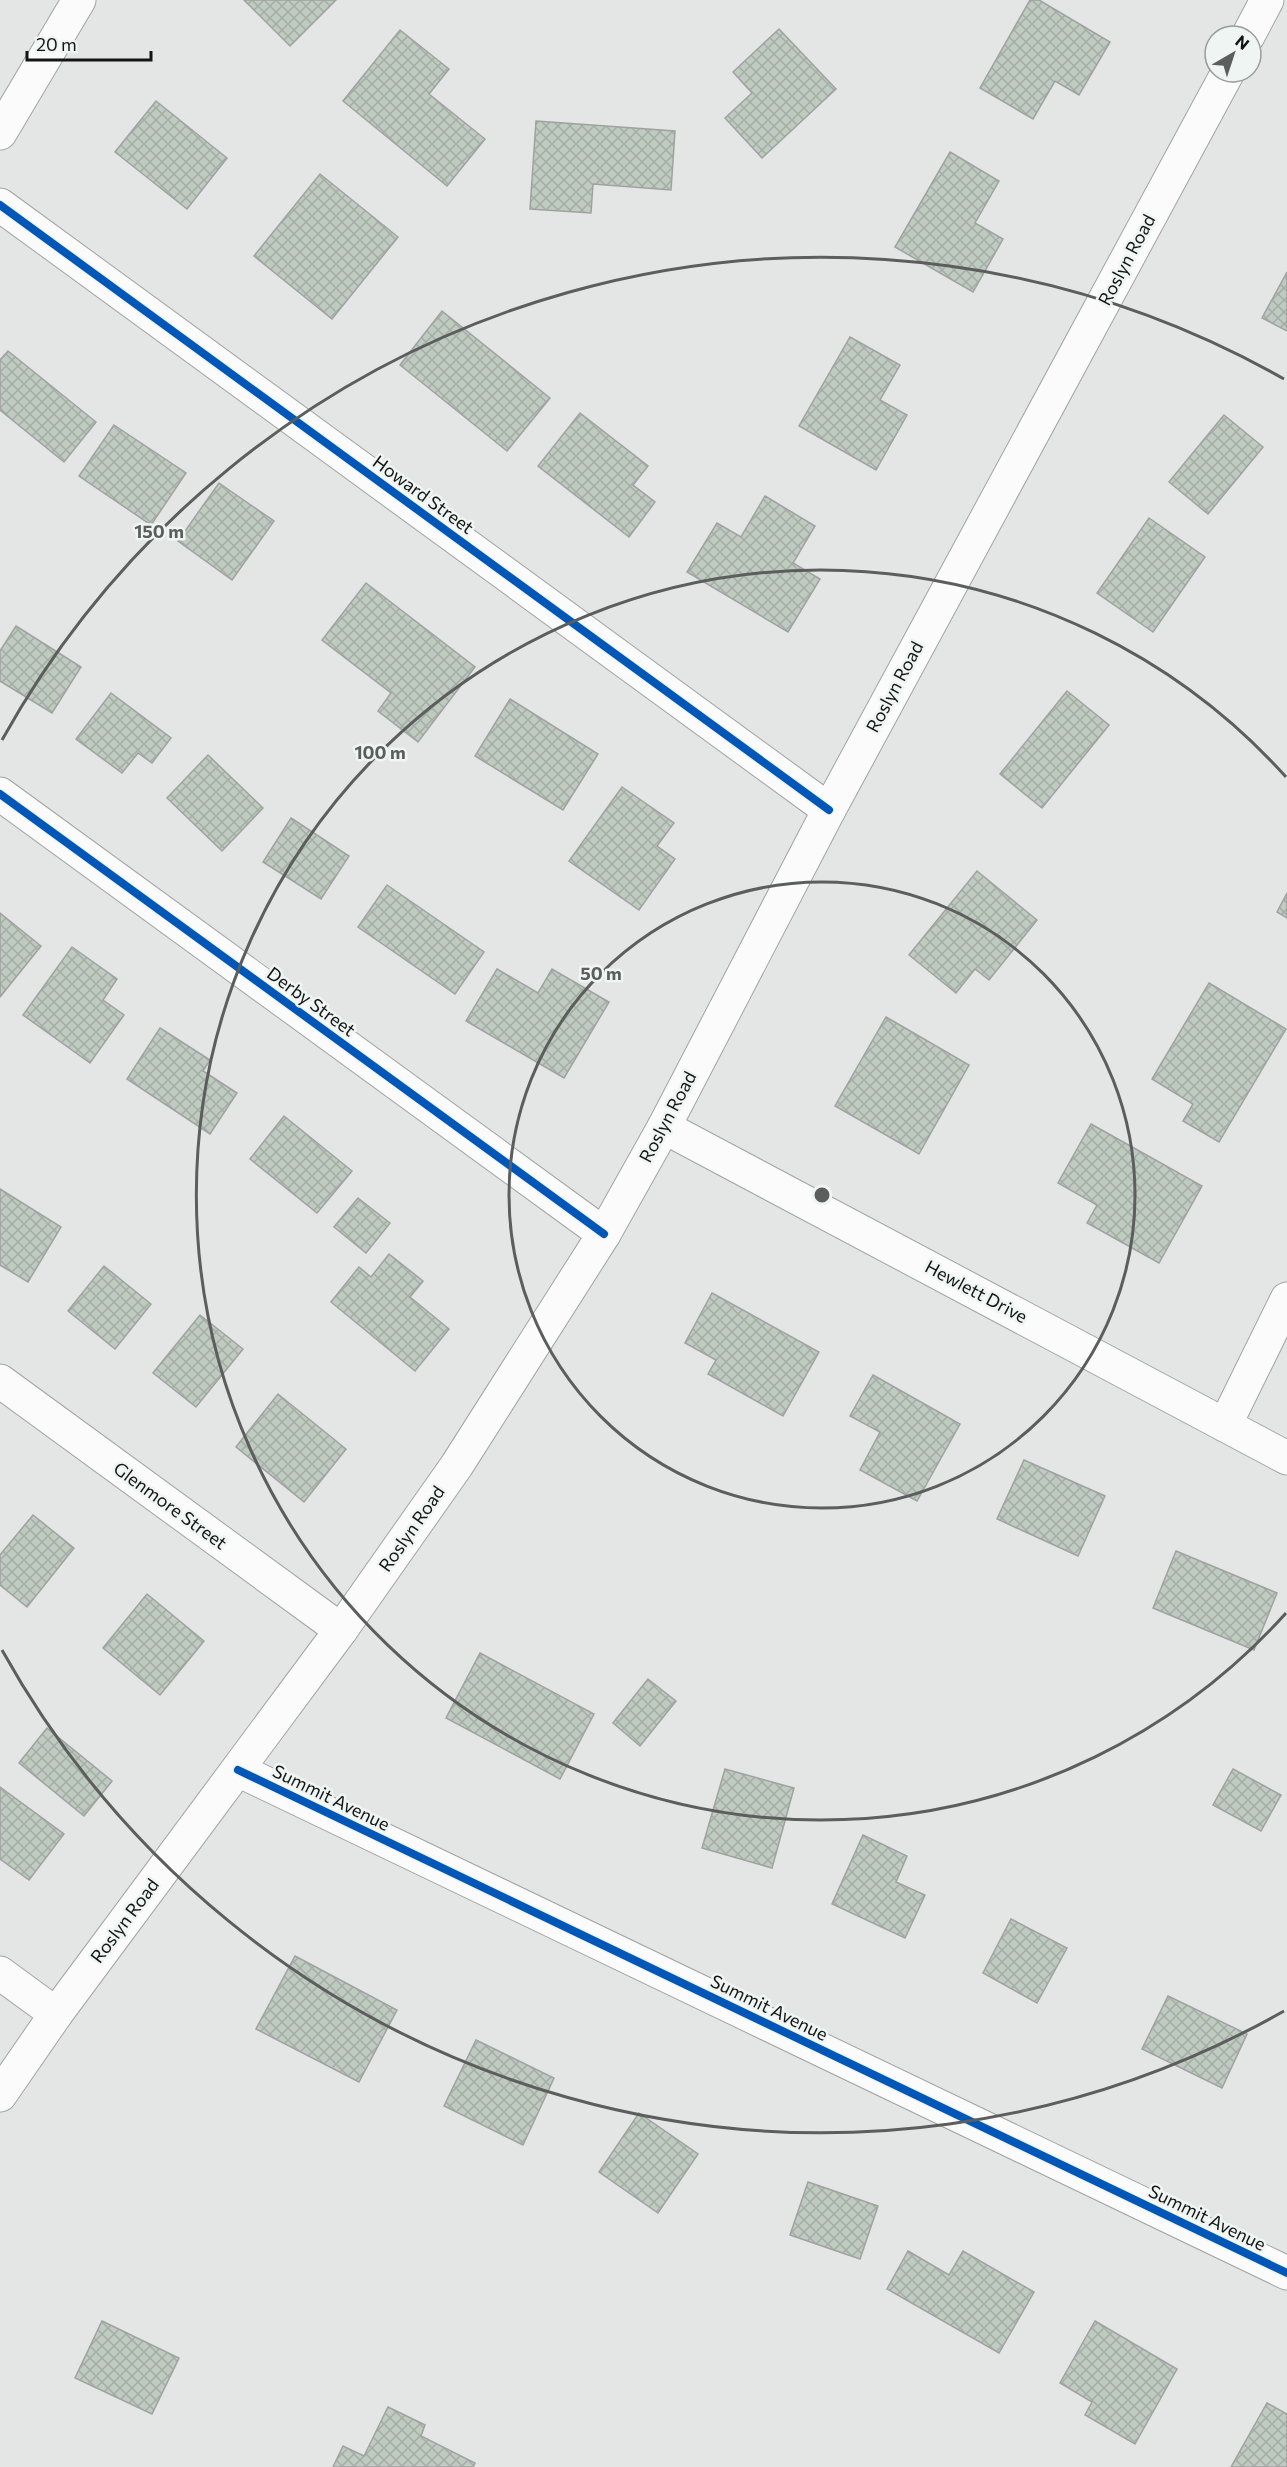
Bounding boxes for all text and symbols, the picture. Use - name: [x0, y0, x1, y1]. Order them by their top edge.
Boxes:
- scale bar: [27, 24, 152, 62]
- north arrow: [1203, 24, 1263, 84]
- text: N: [1232, 31, 1253, 53]
- text: 20 m: [36, 33, 77, 55]
- street label: Roslyn Road: [1093, 210, 1159, 309]
- street label: Howard Street: [369, 450, 478, 538]
- text: 150 m: [134, 520, 184, 542]
- street label: Roslyn Road: [861, 637, 927, 736]
- text: 100 m: [354, 741, 406, 763]
- street label: Derby Street: [263, 962, 360, 1041]
- text: 50 m: [580, 962, 622, 984]
- street label: Roslyn Road: [634, 1067, 700, 1166]
- centre of rings: [812, 1185, 832, 1205]
- street label: Hewlett Drive: [922, 1255, 1031, 1327]
- street label: Glenmore Street: [110, 1457, 232, 1554]
- street label: Roslyn Road: [374, 1481, 449, 1576]
- street label: Summit Avenue: [269, 1759, 394, 1835]
- street label: Roslyn Road: [85, 1874, 163, 1967]
- street label: Summit Avenue: [707, 1969, 832, 2045]
- street label: Summit Avenue: [1145, 2179, 1270, 2255]

